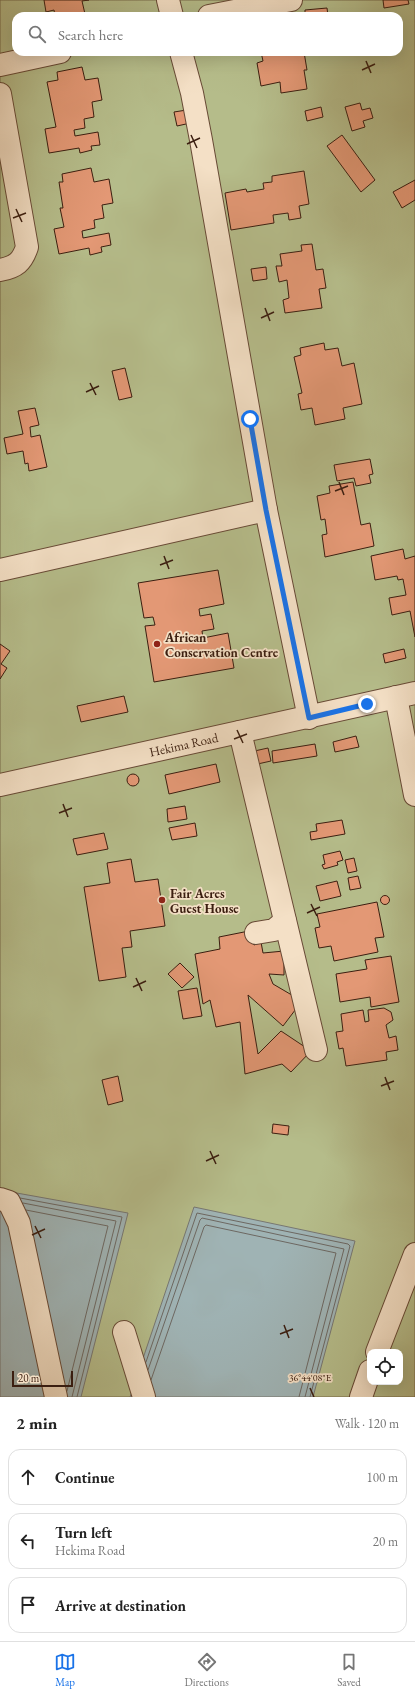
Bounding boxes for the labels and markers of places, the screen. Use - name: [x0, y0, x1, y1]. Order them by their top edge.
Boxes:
- place label: African Conservation Centre: [164, 629, 279, 661]
- marker: African Conservation Centre: [152, 639, 162, 649]
- place label: Fair Acres Guest House: [170, 885, 239, 917]
- marker: Fair Acres Guest House: [157, 895, 167, 905]

